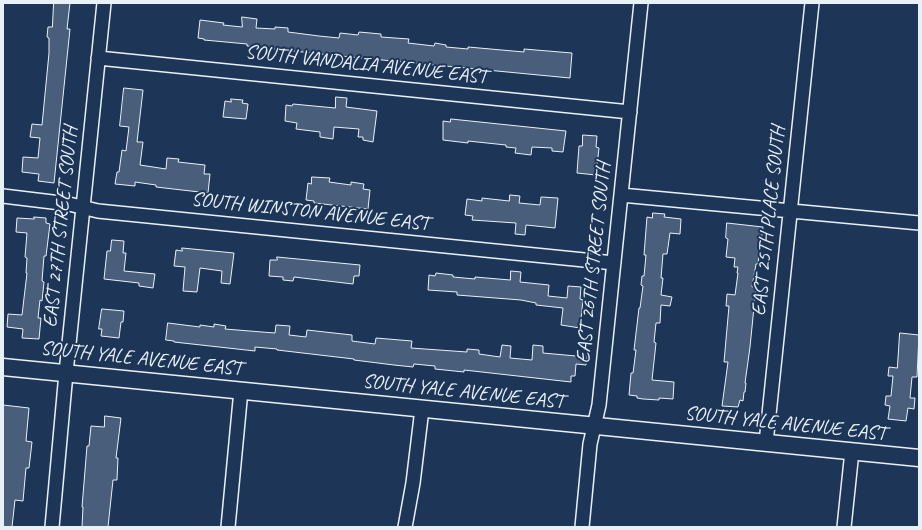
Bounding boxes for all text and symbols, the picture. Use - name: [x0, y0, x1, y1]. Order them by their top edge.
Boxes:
- street label: SOUTH VANDALIA AVENUE EAST: [244, 40, 488, 90]
- street label: EAST 25TH PLACE SOUTH: [747, 125, 791, 317]
- street label: EAST 27TH STREET SOUTH: [39, 126, 83, 328]
- street label: EAST 26TH STREET SOUTH: [572, 162, 616, 364]
- street label: SOUTH WINSTON AVENUE EAST: [190, 188, 430, 236]
- street label: SOUTH YALE AVENUE EAST: [39, 336, 243, 382]
- street label: SOUTH YALE AVENUE EAST: [361, 369, 565, 415]
- street label: SOUTH YALE AVENUE EAST: [683, 401, 887, 447]

